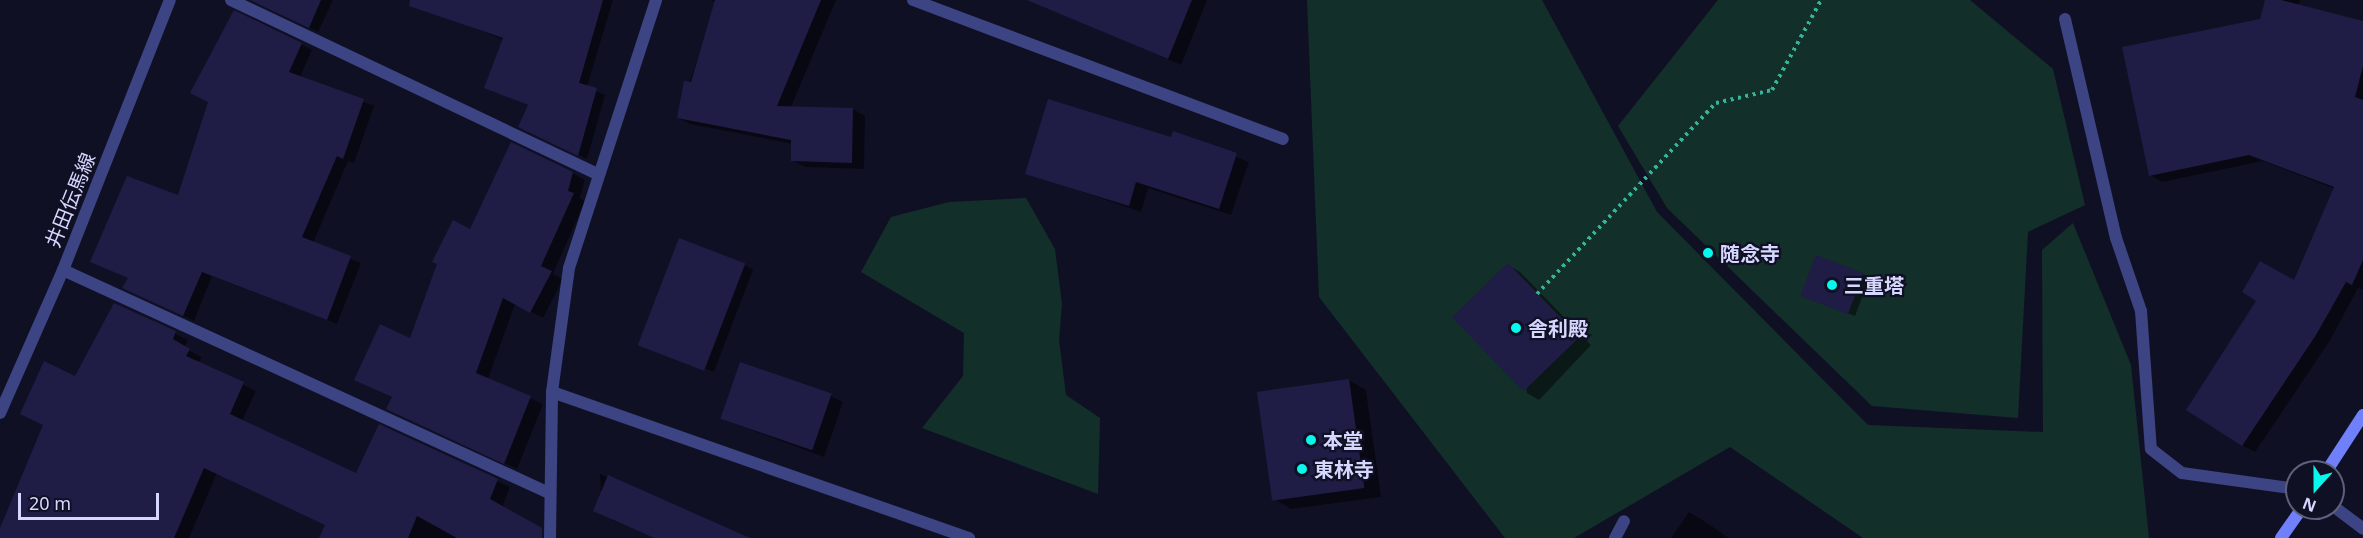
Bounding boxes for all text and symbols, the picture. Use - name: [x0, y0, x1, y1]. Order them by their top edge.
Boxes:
- street label: 井田伝馬線: [40, 149, 100, 251]
- place label: 随念寺: [1720, 241, 1780, 265]
- marker: 随念寺: [1701, 246, 1715, 260]
- place label: 三重塔: [1844, 273, 1904, 297]
- marker: 三重塔: [1825, 278, 1839, 292]
- place label: 舎利殿: [1528, 316, 1588, 340]
- marker: 舎利殿: [1509, 321, 1523, 335]
- place label: 本堂: [1323, 428, 1363, 452]
- marker: 本堂: [1304, 433, 1318, 447]
- place label: 東林寺: [1314, 457, 1374, 481]
- north arrow: [2285, 460, 2345, 520]
- marker: 東林寺: [1295, 462, 1309, 476]
- scale bar: [21, 481, 162, 519]
- text: 20 m: [29, 491, 71, 515]
- text: N: [2299, 492, 2319, 518]

